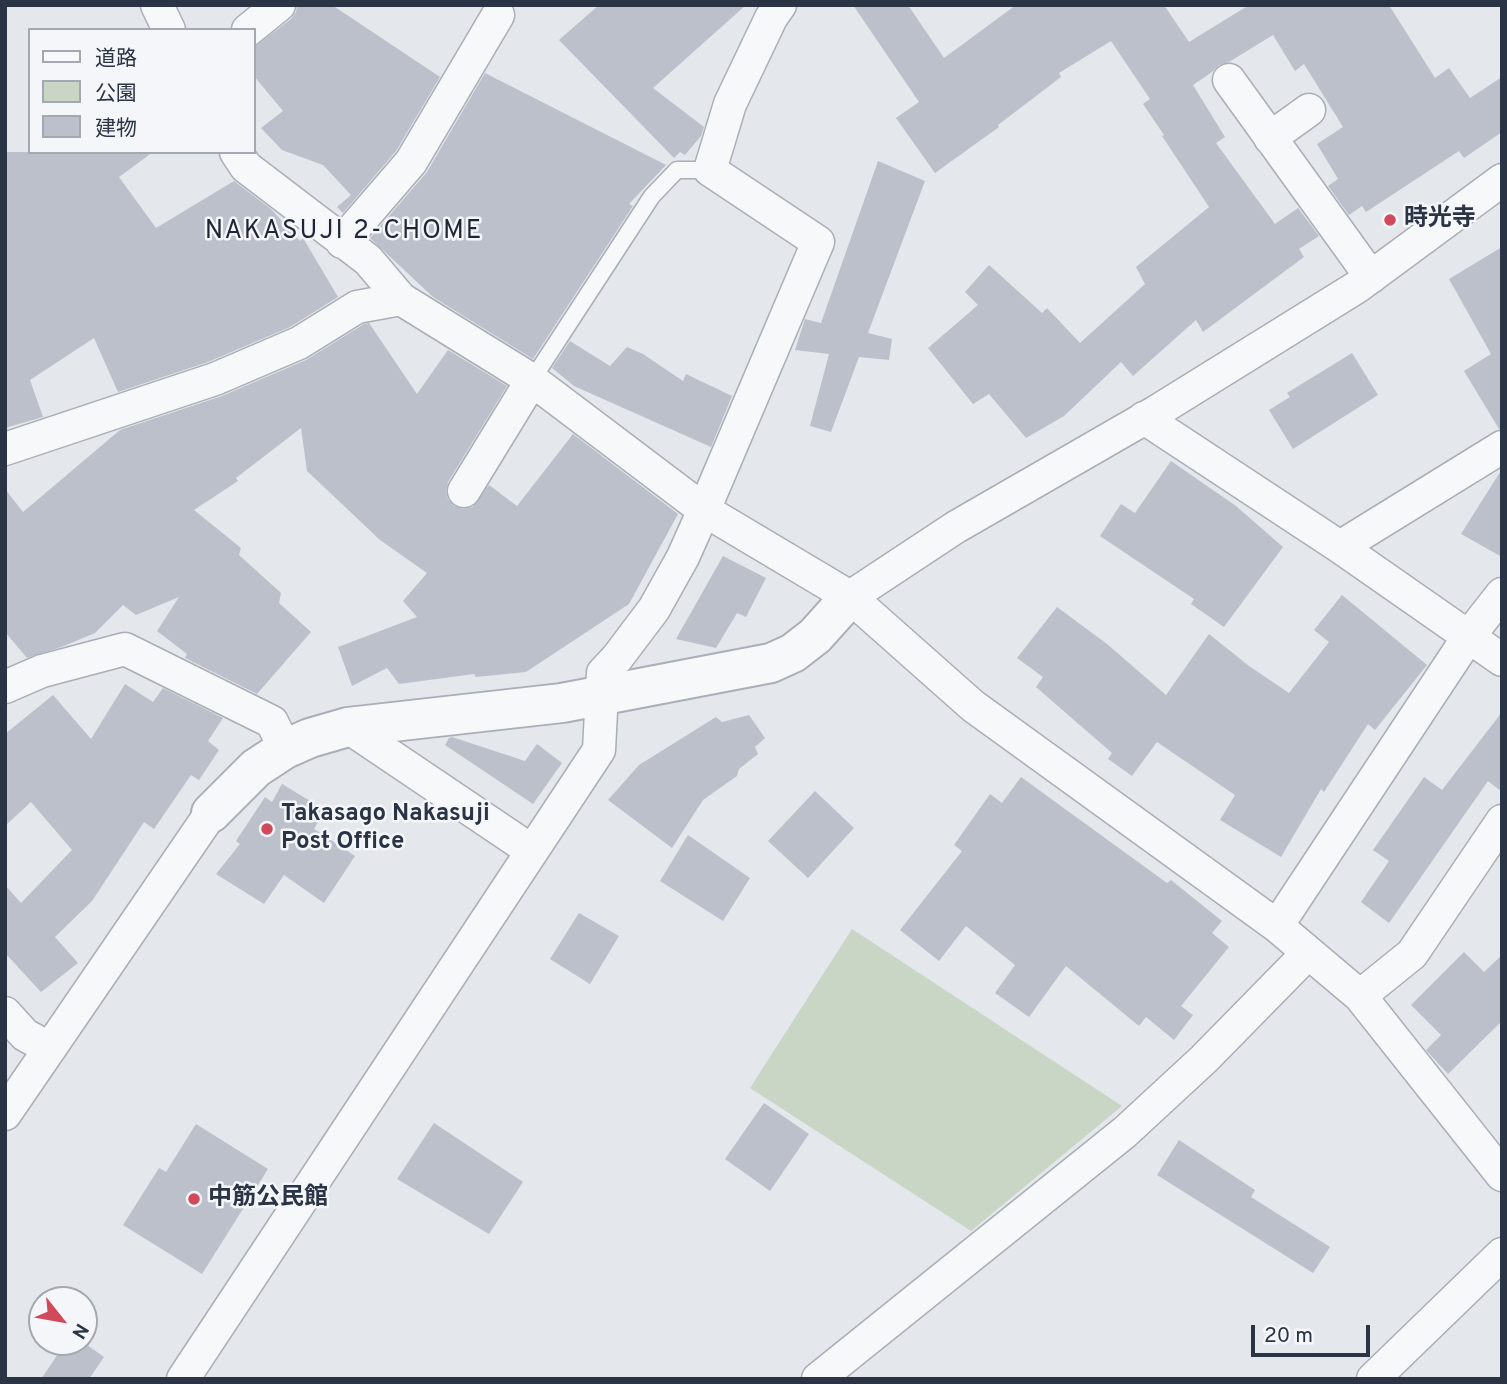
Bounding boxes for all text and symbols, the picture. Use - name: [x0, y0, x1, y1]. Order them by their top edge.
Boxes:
- legend: [28, 28, 256, 154]
- text: 道路: [95, 46, 137, 73]
- text: 公園: [95, 81, 137, 108]
- text: 建物: [95, 116, 137, 143]
- place label: 時光寺: [1404, 206, 1476, 234]
- marker: 時光寺: [1382, 212, 1398, 228]
- district label: NAKASUJI 2-CHOME: [207, 217, 481, 249]
- place label: Takasago Nakasuji Post Office: [281, 801, 490, 857]
- marker: Takasago Nakasuji Post Office: [259, 821, 275, 837]
- place label: 中筋公民館: [208, 1185, 328, 1213]
- marker: 中筋公民館: [186, 1191, 202, 1207]
- north arrow: [28, 1286, 98, 1356]
- scale bar: [1255, 1310, 1374, 1354]
- text: N: [65, 1319, 93, 1343]
- text: 20 m: [1264, 1323, 1313, 1350]

